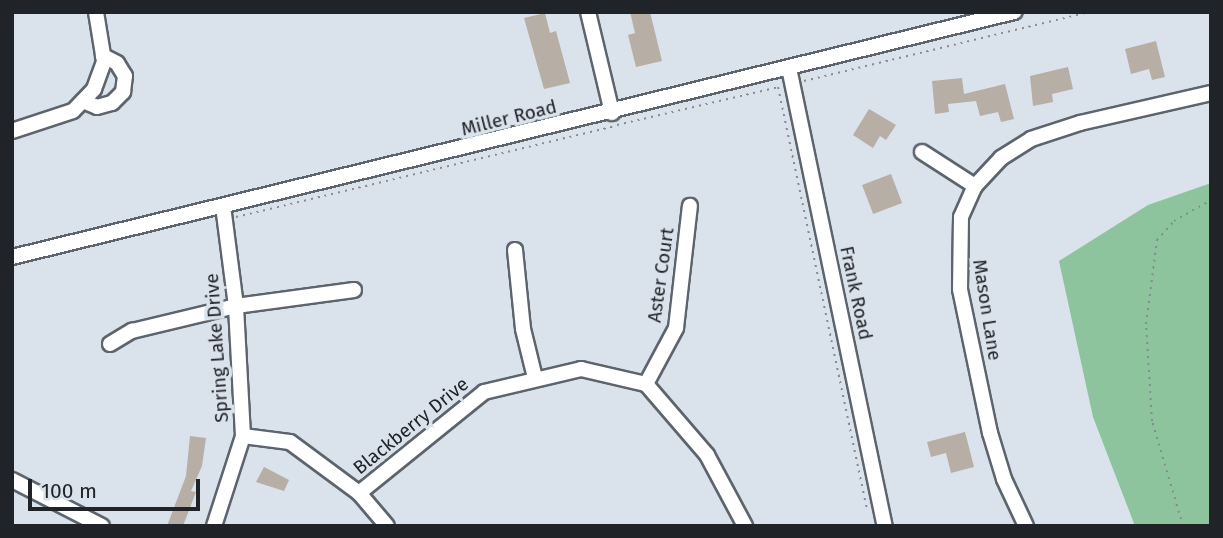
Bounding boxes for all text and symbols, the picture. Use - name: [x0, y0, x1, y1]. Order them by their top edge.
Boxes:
- street label: Miller Road: [459, 95, 559, 141]
- street label: Aster Court: [643, 226, 679, 324]
- street label: Frank Road: [835, 244, 877, 342]
- street label: Mason Lane: [968, 258, 1006, 362]
- street label: Spring Lake Drive: [200, 273, 234, 423]
- street label: Blackberry Drive: [349, 373, 473, 479]
- scale bar: [32, 464, 203, 508]
- text: 100 m: [41, 478, 97, 504]

